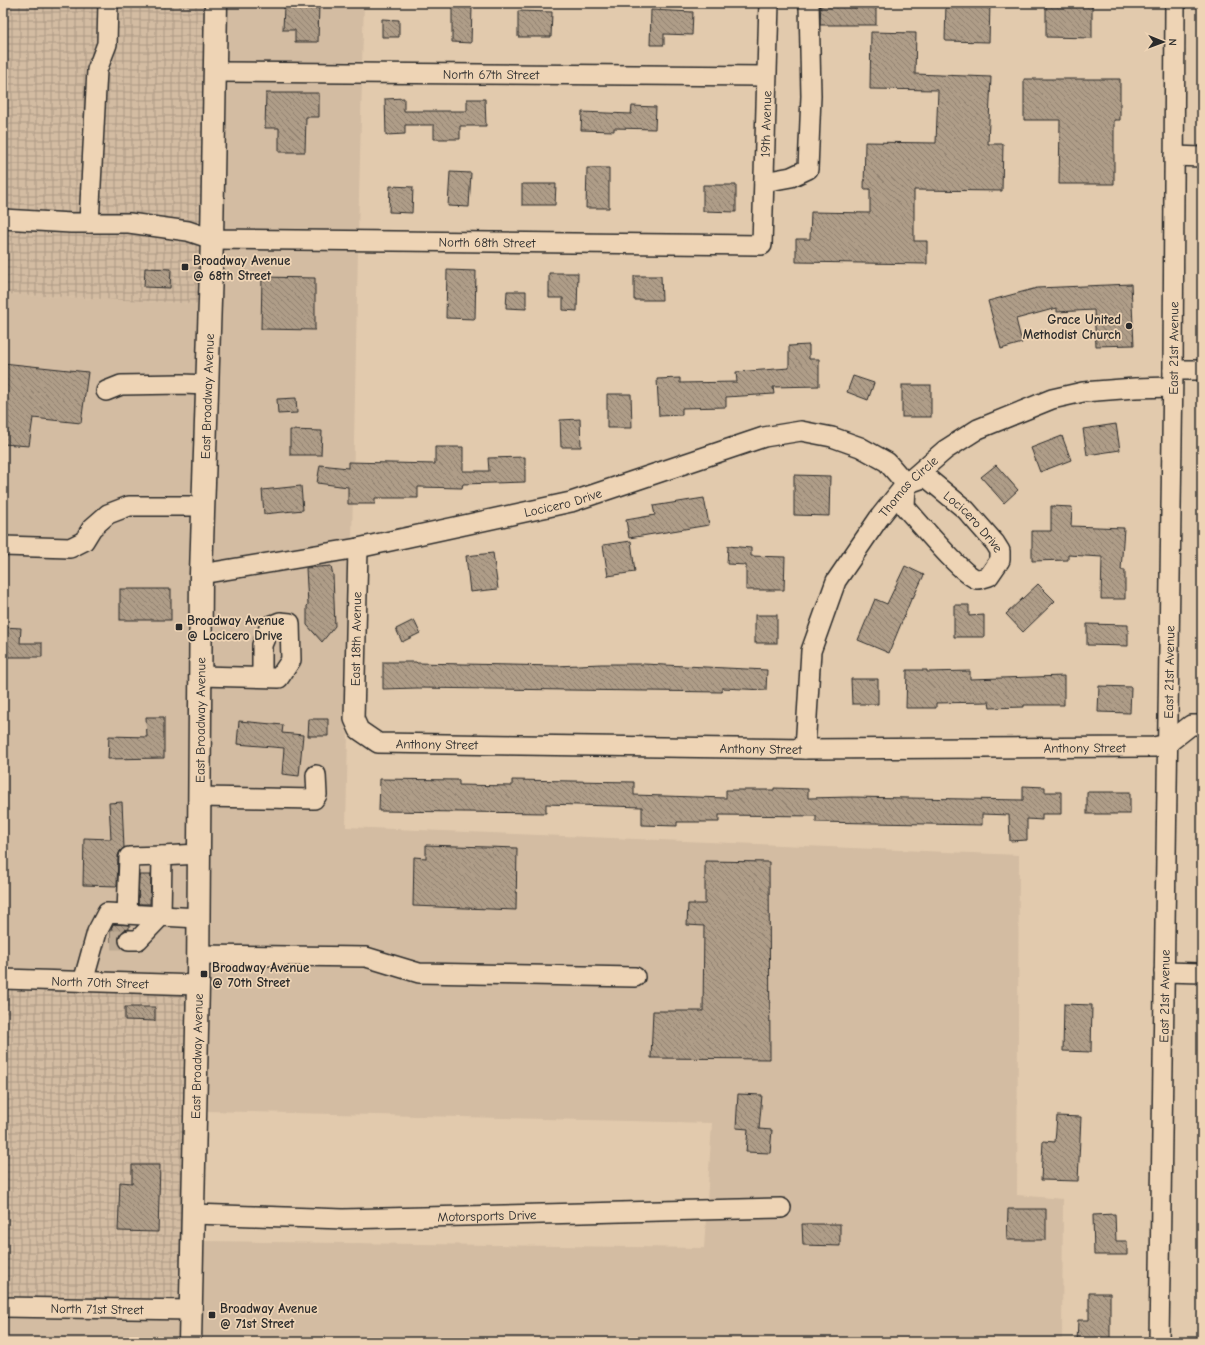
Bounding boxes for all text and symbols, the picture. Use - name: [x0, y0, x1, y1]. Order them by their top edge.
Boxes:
- north arrow: [1143, 22, 1183, 62]
- text: N: [1166, 38, 1179, 46]
- street label: North 67th Street: [443, 66, 541, 82]
- street label: 19th Avenue: [757, 90, 774, 158]
- street label: North 68th Street: [438, 234, 537, 250]
- place label: Broadway Avenue @ 68th Street: [193, 253, 291, 283]
- marker: Broadway Avenue @ 68th Street: [180, 262, 190, 272]
- street label: East 21st Avenue: [1165, 301, 1181, 395]
- place label: Grace United Methodist Church: [1023, 312, 1121, 342]
- marker: Grace United Methodist Church: [1124, 321, 1134, 331]
- street label: East Broadway Avenue: [197, 333, 216, 459]
- street label: Thomas Circle: [875, 452, 941, 520]
- street label: Locicero Drive: [523, 485, 604, 519]
- street label: Locicero Drive: [941, 488, 1007, 555]
- street label: East 18th Avenue: [348, 591, 364, 686]
- place label: Broadway Avenue @ Locicero Drive: [187, 613, 285, 643]
- marker: Broadway Avenue @ Locicero Drive: [174, 622, 184, 632]
- street label: East 21st Avenue: [1160, 625, 1177, 719]
- street label: East Broadway Avenue: [192, 657, 208, 783]
- street label: Anthony Street: [396, 736, 479, 752]
- street label: Anthony Street: [720, 740, 803, 756]
- street label: Anthony Street: [1044, 740, 1127, 755]
- street label: East 21st Avenue: [1156, 949, 1172, 1043]
- place label: Broadway Avenue @ 70th Street: [212, 960, 310, 990]
- marker: Broadway Avenue @ 70th Street: [199, 969, 209, 979]
- street label: North 70th Street: [51, 973, 150, 991]
- street label: East Broadway Avenue: [188, 993, 205, 1119]
- street label: Motorsports Drive: [437, 1207, 537, 1224]
- street label: North 71st Street: [50, 1300, 145, 1317]
- place label: Broadway Avenue @ 71st Street: [220, 1301, 318, 1331]
- marker: Broadway Avenue @ 71st Street: [207, 1310, 217, 1320]

